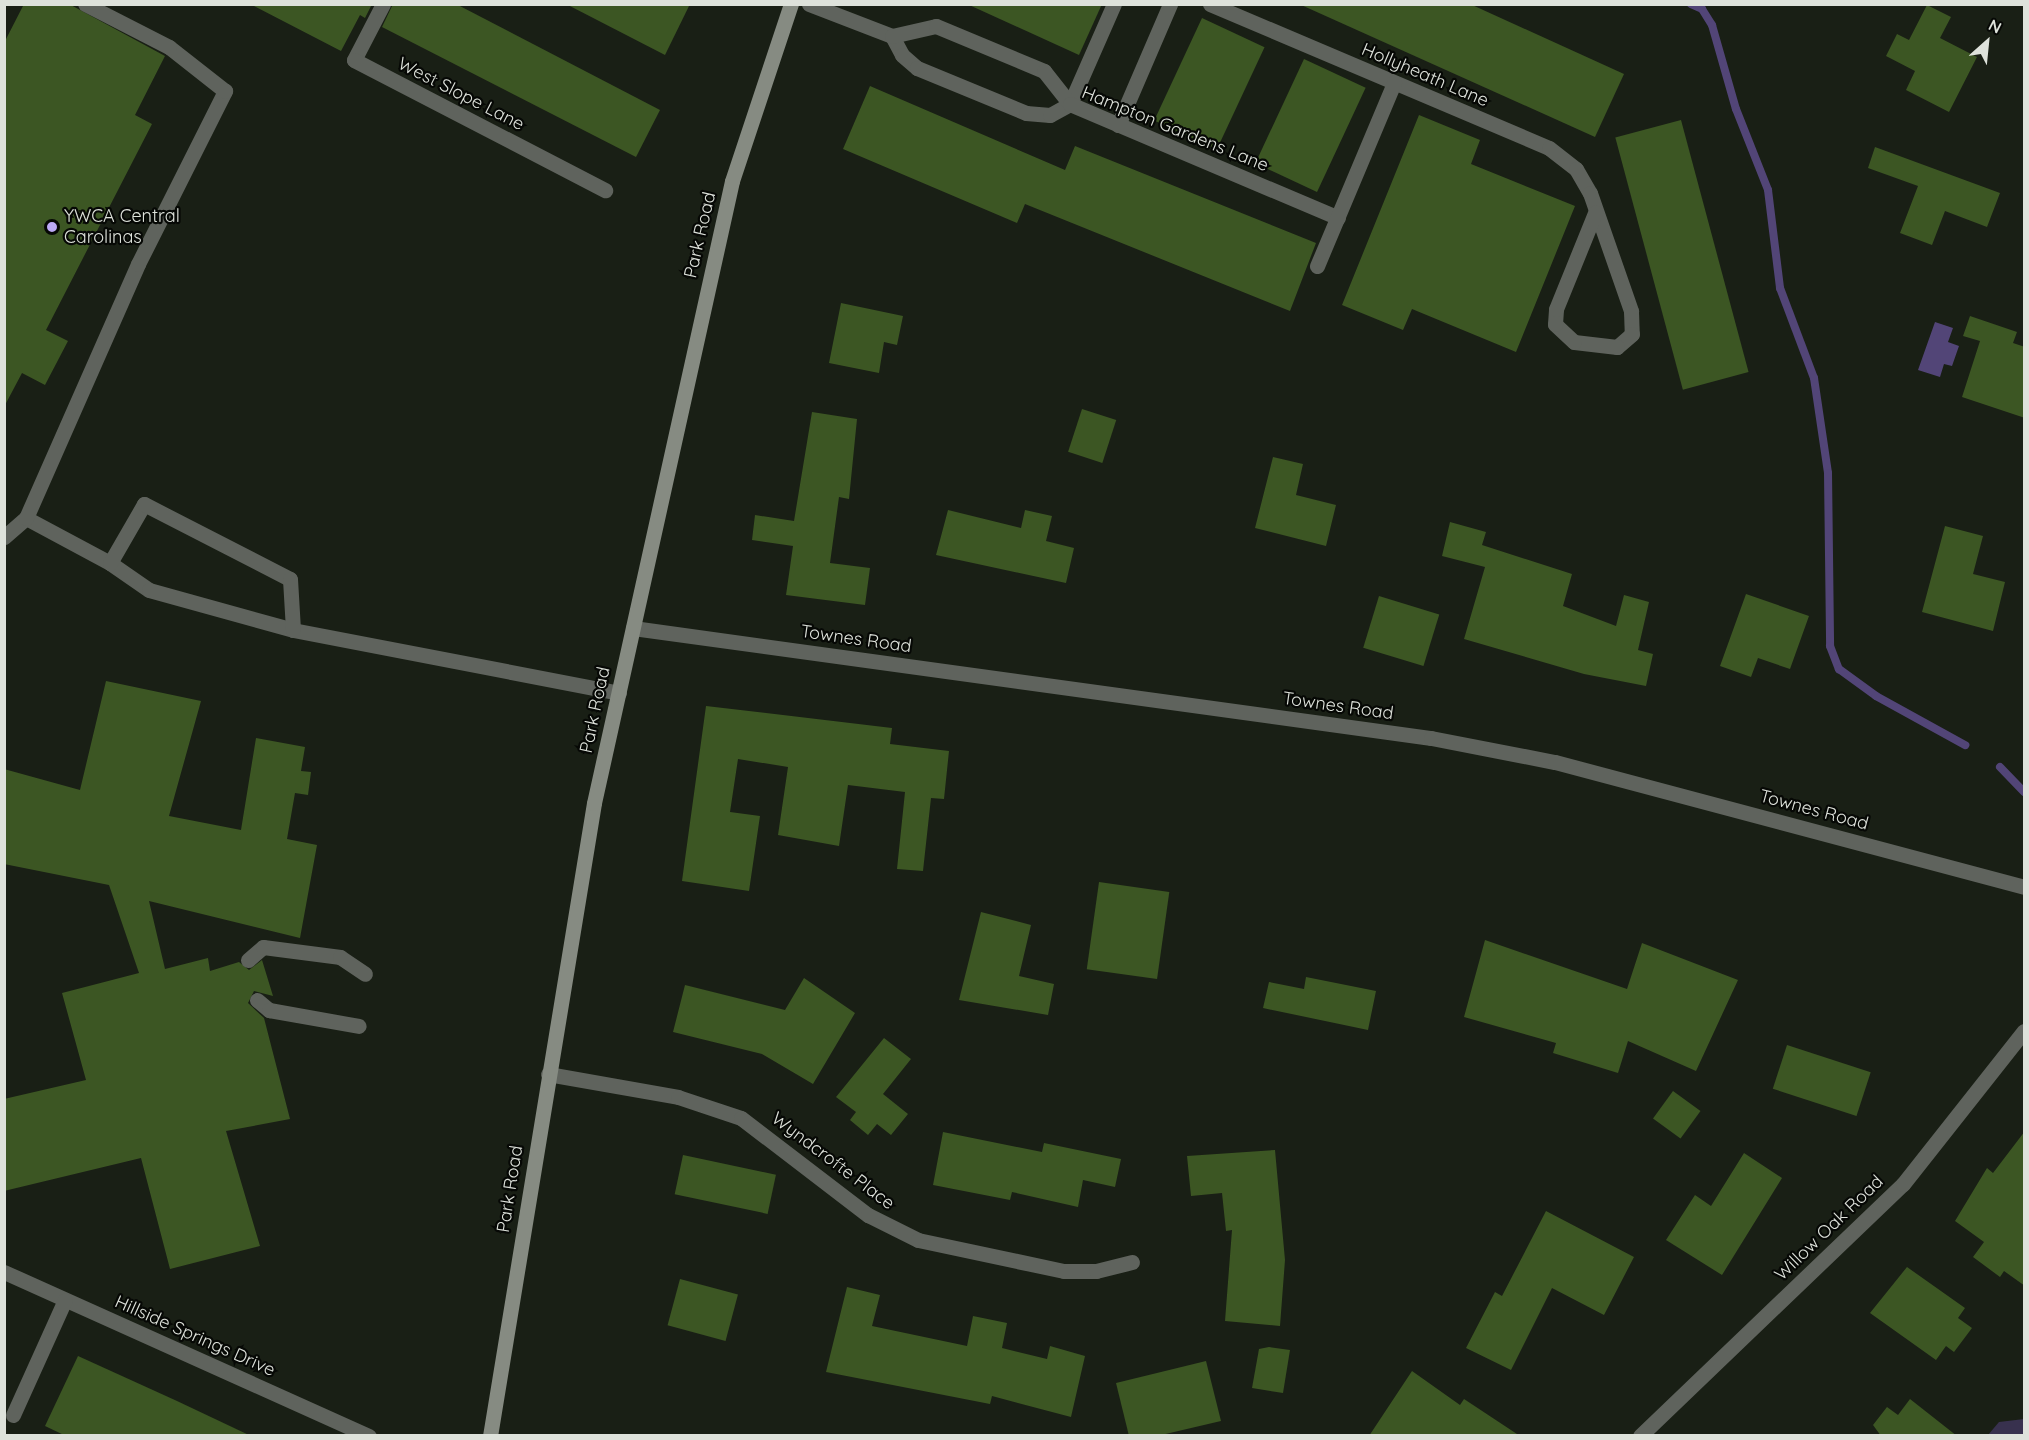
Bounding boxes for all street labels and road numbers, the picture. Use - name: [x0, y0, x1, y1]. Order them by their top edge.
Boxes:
- street label: Hollyheath Lane: [1358, 39, 1492, 111]
- street label: West Slope Lane: [394, 53, 528, 135]
- street label: Hampton Gardens Lane: [1078, 82, 1272, 176]
- street label: Park Road: [680, 190, 720, 280]
- street label: Townes Road: [799, 621, 913, 657]
- street label: Park Road: [575, 665, 615, 755]
- street label: Townes Road: [1281, 688, 1395, 724]
- street label: Townes Road: [1757, 785, 1871, 835]
- street label: Wyndcrofte Place: [767, 1108, 899, 1214]
- street label: Park Road: [492, 1144, 528, 1234]
- street label: Willow Oak Road: [1770, 1171, 1888, 1285]
- street label: Hillside Springs Drive: [111, 1291, 279, 1381]

